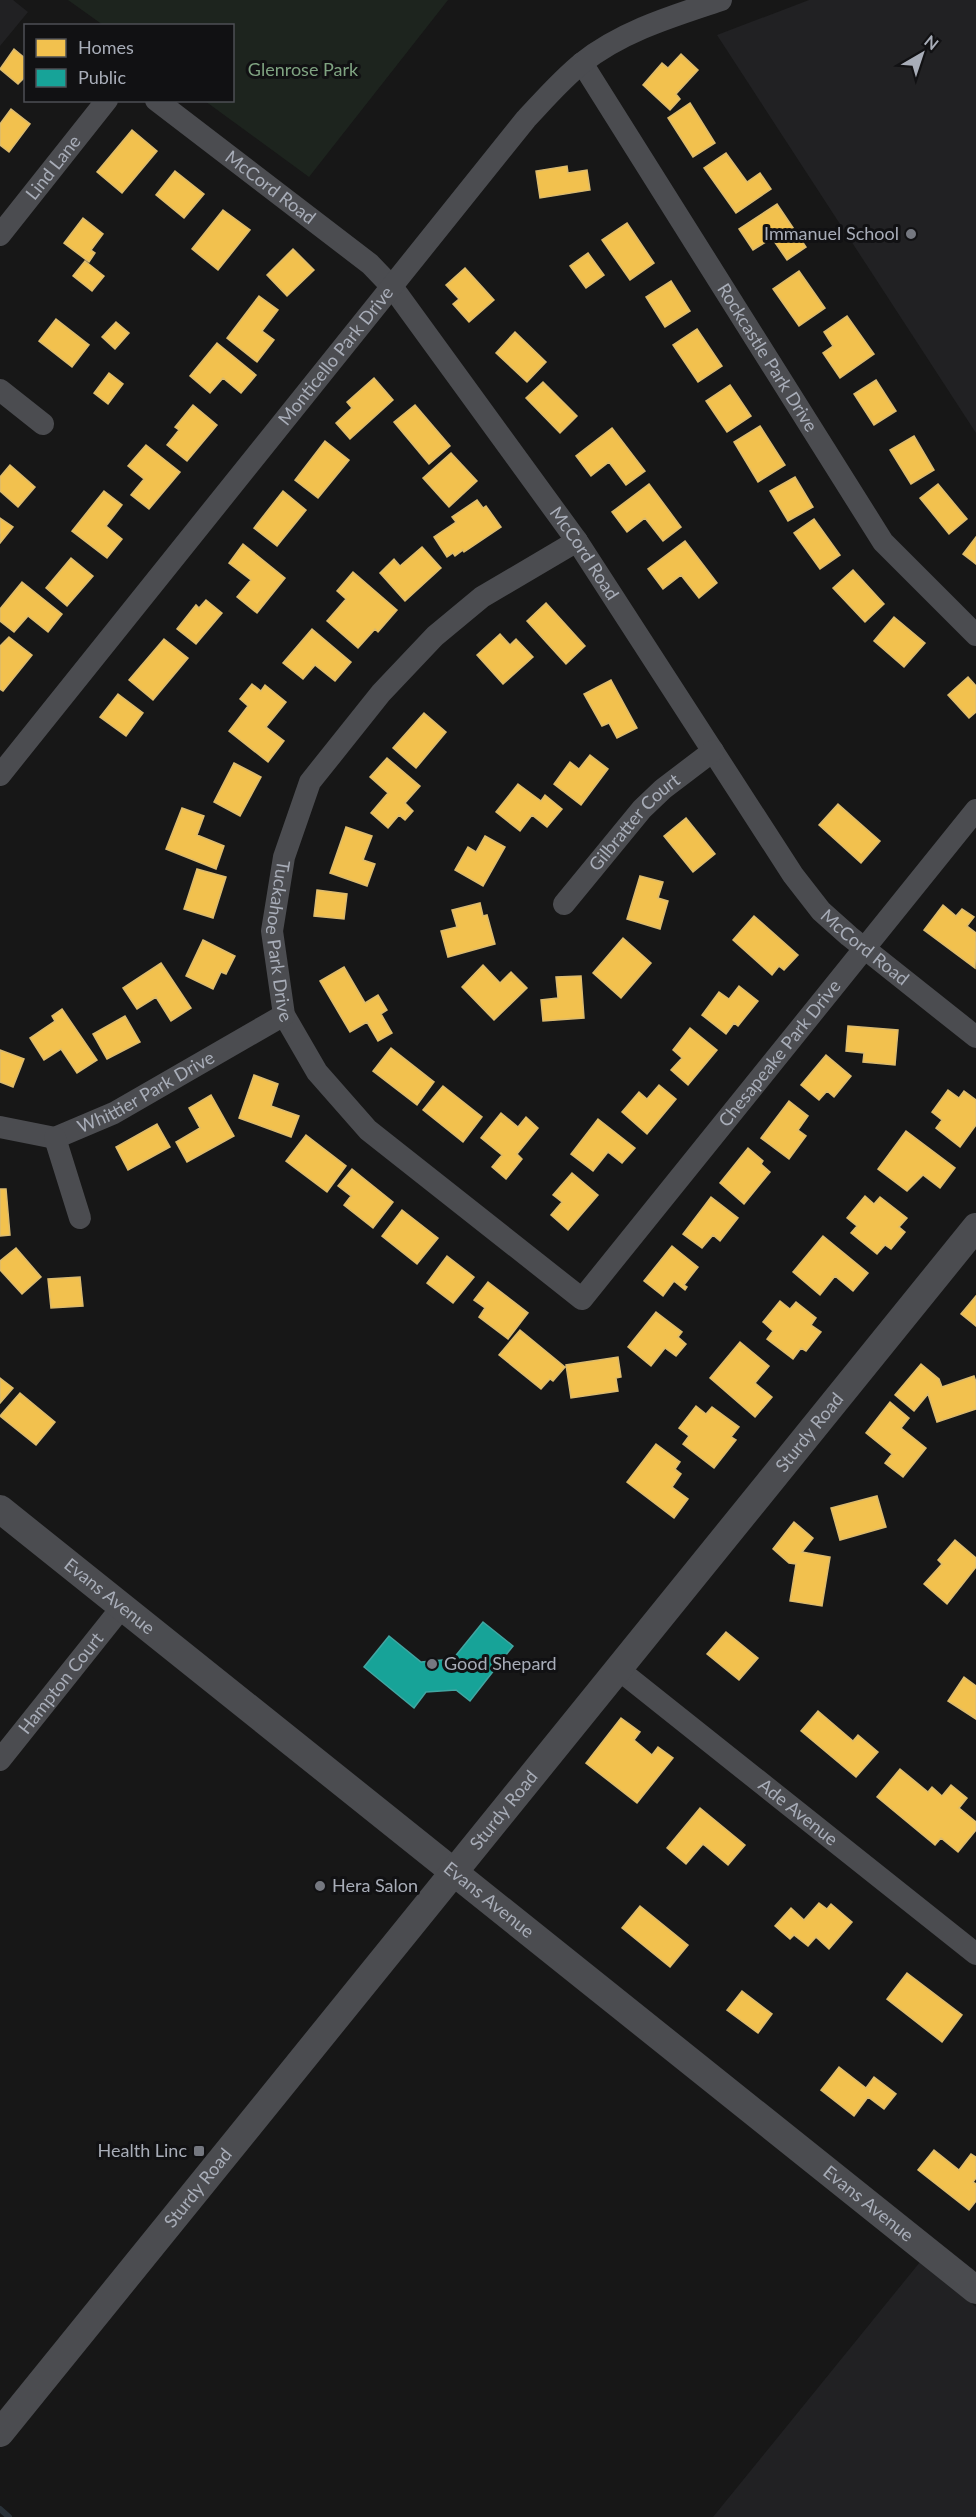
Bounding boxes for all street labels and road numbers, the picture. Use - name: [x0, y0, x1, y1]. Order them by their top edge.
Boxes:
- street label: Lind Lane: [20, 130, 85, 204]
- street label: McCord Road: [221, 145, 320, 228]
- street label: Rockcastle Park Drive: [713, 279, 823, 435]
- street label: Monticello Park Drive: [273, 282, 397, 429]
- street label: McCord Road: [546, 502, 624, 604]
- street label: Gilbratter Court: [584, 768, 684, 875]
- street label: Tuckahoe Park Drive: [262, 859, 298, 1026]
- street label: McCord Road: [817, 904, 914, 989]
- street label: Chesapeake Park Drive: [713, 975, 845, 1131]
- street label: Whittier Park Drive: [74, 1046, 218, 1137]
- street label: Sturdy Road: [770, 1388, 847, 1476]
- street label: Evans Avenue: [60, 1553, 160, 1638]
- street label: Hampton Court: [13, 1627, 108, 1738]
- street label: Sturdy Road: [465, 1766, 542, 1854]
- street label: Ade Avenue: [754, 1773, 843, 1850]
- street label: Evans Avenue: [440, 1857, 539, 1942]
- street label: Sturdy Road: [159, 2143, 236, 2232]
- street label: Evans Avenue: [819, 2160, 918, 2246]

